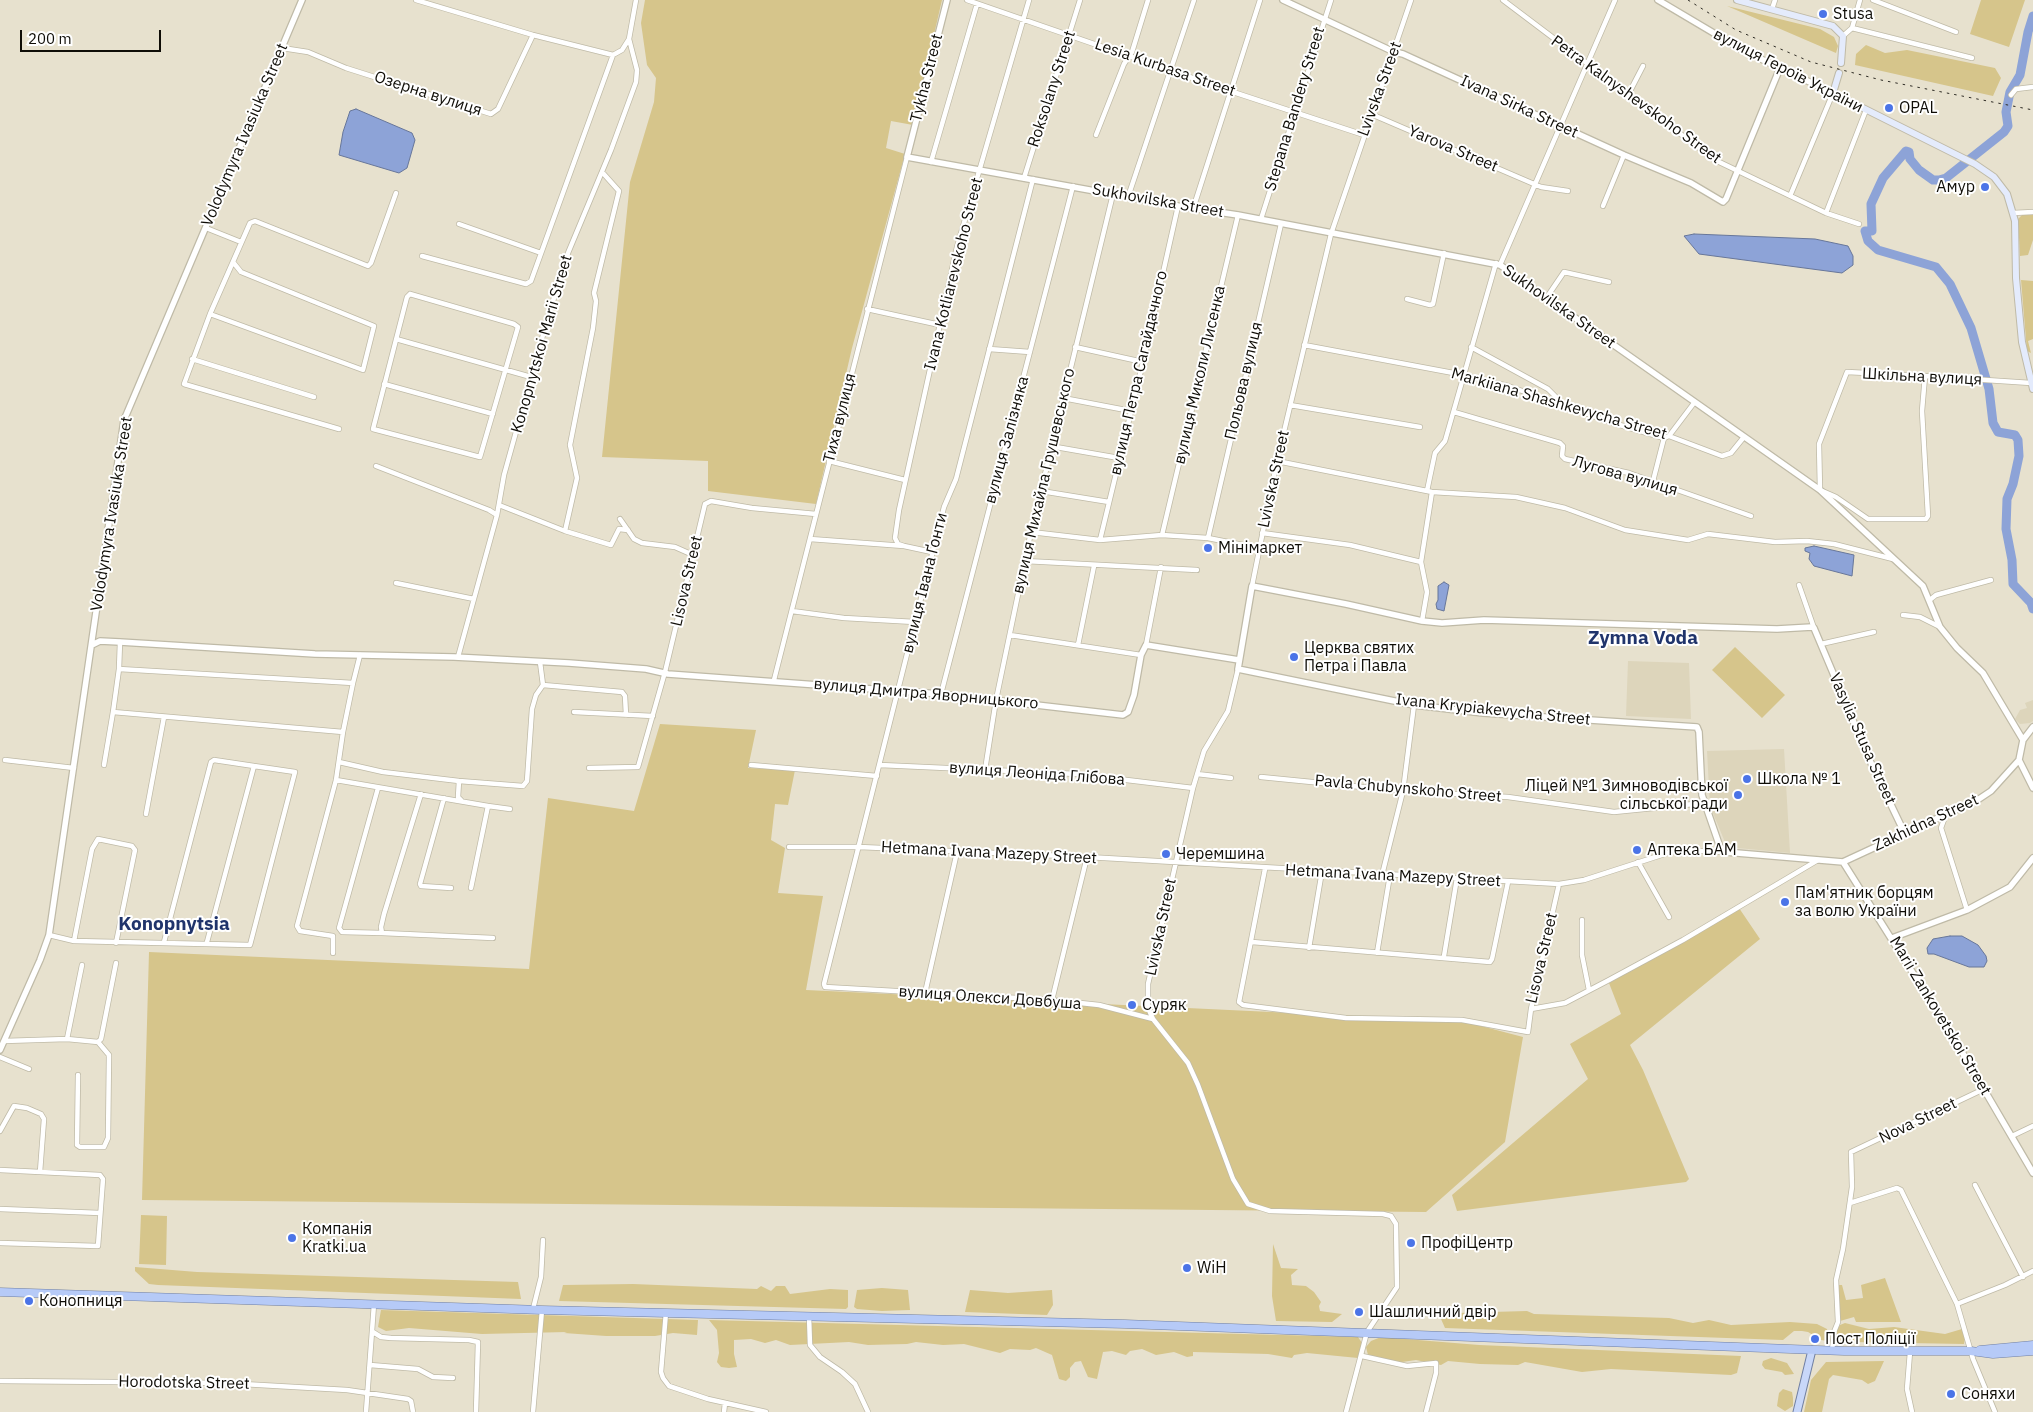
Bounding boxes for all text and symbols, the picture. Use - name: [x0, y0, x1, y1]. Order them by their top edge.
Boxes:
- place label: Stusa: [1833, 4, 1873, 24]
- marker: Stusa: [1817, 8, 1829, 20]
- scale bar: [22, 20, 164, 52]
- street label: Stepana Bandery Street: [1261, 25, 1329, 193]
- street label: вулиця Героїв України: [1710, 25, 1866, 117]
- street label: Roksolany Street: [1024, 28, 1080, 150]
- text: 200 m: [28, 29, 72, 48]
- street label: Tykha Street: [907, 32, 947, 124]
- street label: Petra Kalnyshevskoho Street: [1547, 32, 1725, 168]
- street label: Lesia Kurbasa Street: [1092, 35, 1238, 101]
- street label: Lvivska Street: [1354, 39, 1406, 139]
- street label: Volodymyra Ivasiuka Street: [198, 41, 292, 229]
- street label: Озерна вулиця: [372, 68, 484, 120]
- street label: Ivana Sirka Street: [1457, 71, 1581, 143]
- place label: OPAL: [1899, 98, 1938, 118]
- marker: OPAL: [1883, 102, 1895, 114]
- street label: Yarova Street: [1405, 121, 1501, 177]
- street label: Ivana Kotliarevskoho Street: [921, 176, 987, 372]
- place label: Амур: [1936, 177, 1975, 197]
- street label: Sukhovilska Street: [1091, 180, 1225, 222]
- marker: Амур: [1979, 181, 1991, 193]
- street label: Konopnytskoi Marii Street: [507, 253, 577, 435]
- street label: Sukhovilska Street: [1499, 261, 1619, 353]
- street label: вулиця Петра Сагайдачного: [1106, 269, 1172, 477]
- street label: вулиця Миколи Лисенка: [1170, 284, 1230, 466]
- street label: Польова вулиця: [1221, 320, 1267, 442]
- street label: Markiiana Shashkevycha Street: [1449, 364, 1669, 444]
- street label: Шкільна вулиця: [1861, 364, 1983, 390]
- street label: вулиця Михайла Грушевського: [1009, 366, 1079, 596]
- street label: Тиха вулиця: [820, 371, 860, 465]
- street label: вулиця Залізняка: [981, 374, 1033, 506]
- street label: Volodymyra Ivasiuka Street: [87, 415, 137, 613]
- street label: Lvivska Street: [1254, 428, 1294, 530]
- street label: Лугова вулиця: [1570, 452, 1680, 500]
- street label: вулиця Івана Ґонти: [898, 511, 952, 655]
- street label: Lisova Street: [667, 534, 707, 628]
- place label: Мінімаркет: [1218, 538, 1302, 558]
- marker: Мінімаркет: [1202, 542, 1214, 554]
- district label: Zymna Voda: [1588, 628, 1698, 650]
- place label: Церква святих Петра і Павла: [1304, 638, 1414, 676]
- marker: Церква святих Петра і Павла: [1288, 651, 1300, 663]
- street label: Vasylia Stusa Street: [1824, 670, 1900, 808]
- street label: вулиця Дмитра Яворницького: [813, 675, 1039, 713]
- street label: Ivana Krypiakevycha Street: [1395, 690, 1591, 730]
- street label: вулиця Леоніда Глібова: [949, 758, 1125, 790]
- place label: Школа № 1: [1757, 769, 1841, 789]
- street label: Pavla Chubynskoho Street: [1314, 771, 1502, 807]
- marker: Школа № 1: [1741, 773, 1753, 785]
- place label: Ліцей №1 Зимноводівської сільської ради: [1525, 776, 1728, 814]
- marker: Ліцей №1 Зимноводівської сільської ради: [1732, 789, 1744, 801]
- street label: Zakhidna Street: [1870, 790, 1982, 856]
- street label: Hetmana Ivana Mazepy Street: [881, 838, 1097, 868]
- place label: Аптека БАМ: [1647, 840, 1737, 860]
- place label: Черемшина: [1176, 844, 1264, 864]
- marker: Аптека БАМ: [1631, 844, 1643, 856]
- marker: Черемшина: [1160, 848, 1172, 860]
- street label: Hetmana Ivana Mazepy Street: [1285, 861, 1501, 891]
- street label: Lvivska Street: [1141, 876, 1181, 978]
- place label: Пам'ятник борцям за волю України: [1795, 883, 1934, 921]
- marker: Пам'ятник борцям за волю України: [1779, 896, 1791, 908]
- street label: Lisova Street: [1522, 911, 1562, 1005]
- district label: Konopnytsia: [118, 914, 230, 936]
- street label: Marii Zankovetskoi Street: [1885, 933, 1995, 1099]
- street label: вулиця Олекси Довбуша: [898, 982, 1082, 1014]
- place label: Суряк: [1142, 995, 1187, 1015]
- marker: Суряк: [1126, 999, 1138, 1011]
- street label: Nova Street: [1876, 1094, 1960, 1148]
- place label: Компанія Kratki.ua: [302, 1219, 372, 1257]
- marker: Компанія Kratki.ua: [286, 1232, 298, 1244]
- place label: ПрофіЦентр: [1421, 1233, 1513, 1253]
- marker: ПрофіЦентр: [1405, 1237, 1417, 1249]
- place label: WiH: [1197, 1258, 1227, 1278]
- marker: WiH: [1181, 1262, 1193, 1274]
- place label: Конопниця: [39, 1291, 123, 1311]
- marker: Конопниця: [23, 1295, 35, 1307]
- place label: Шашличний двір: [1369, 1302, 1496, 1322]
- marker: Шашличний двір: [1353, 1306, 1365, 1318]
- place label: Пост Поліції: [1825, 1329, 1915, 1349]
- marker: Пост Поліції: [1809, 1333, 1821, 1345]
- street label: Horodotska Street: [118, 1372, 250, 1394]
- place label: Соняхи: [1961, 1384, 2015, 1404]
- marker: Соняхи: [1945, 1388, 1957, 1400]

